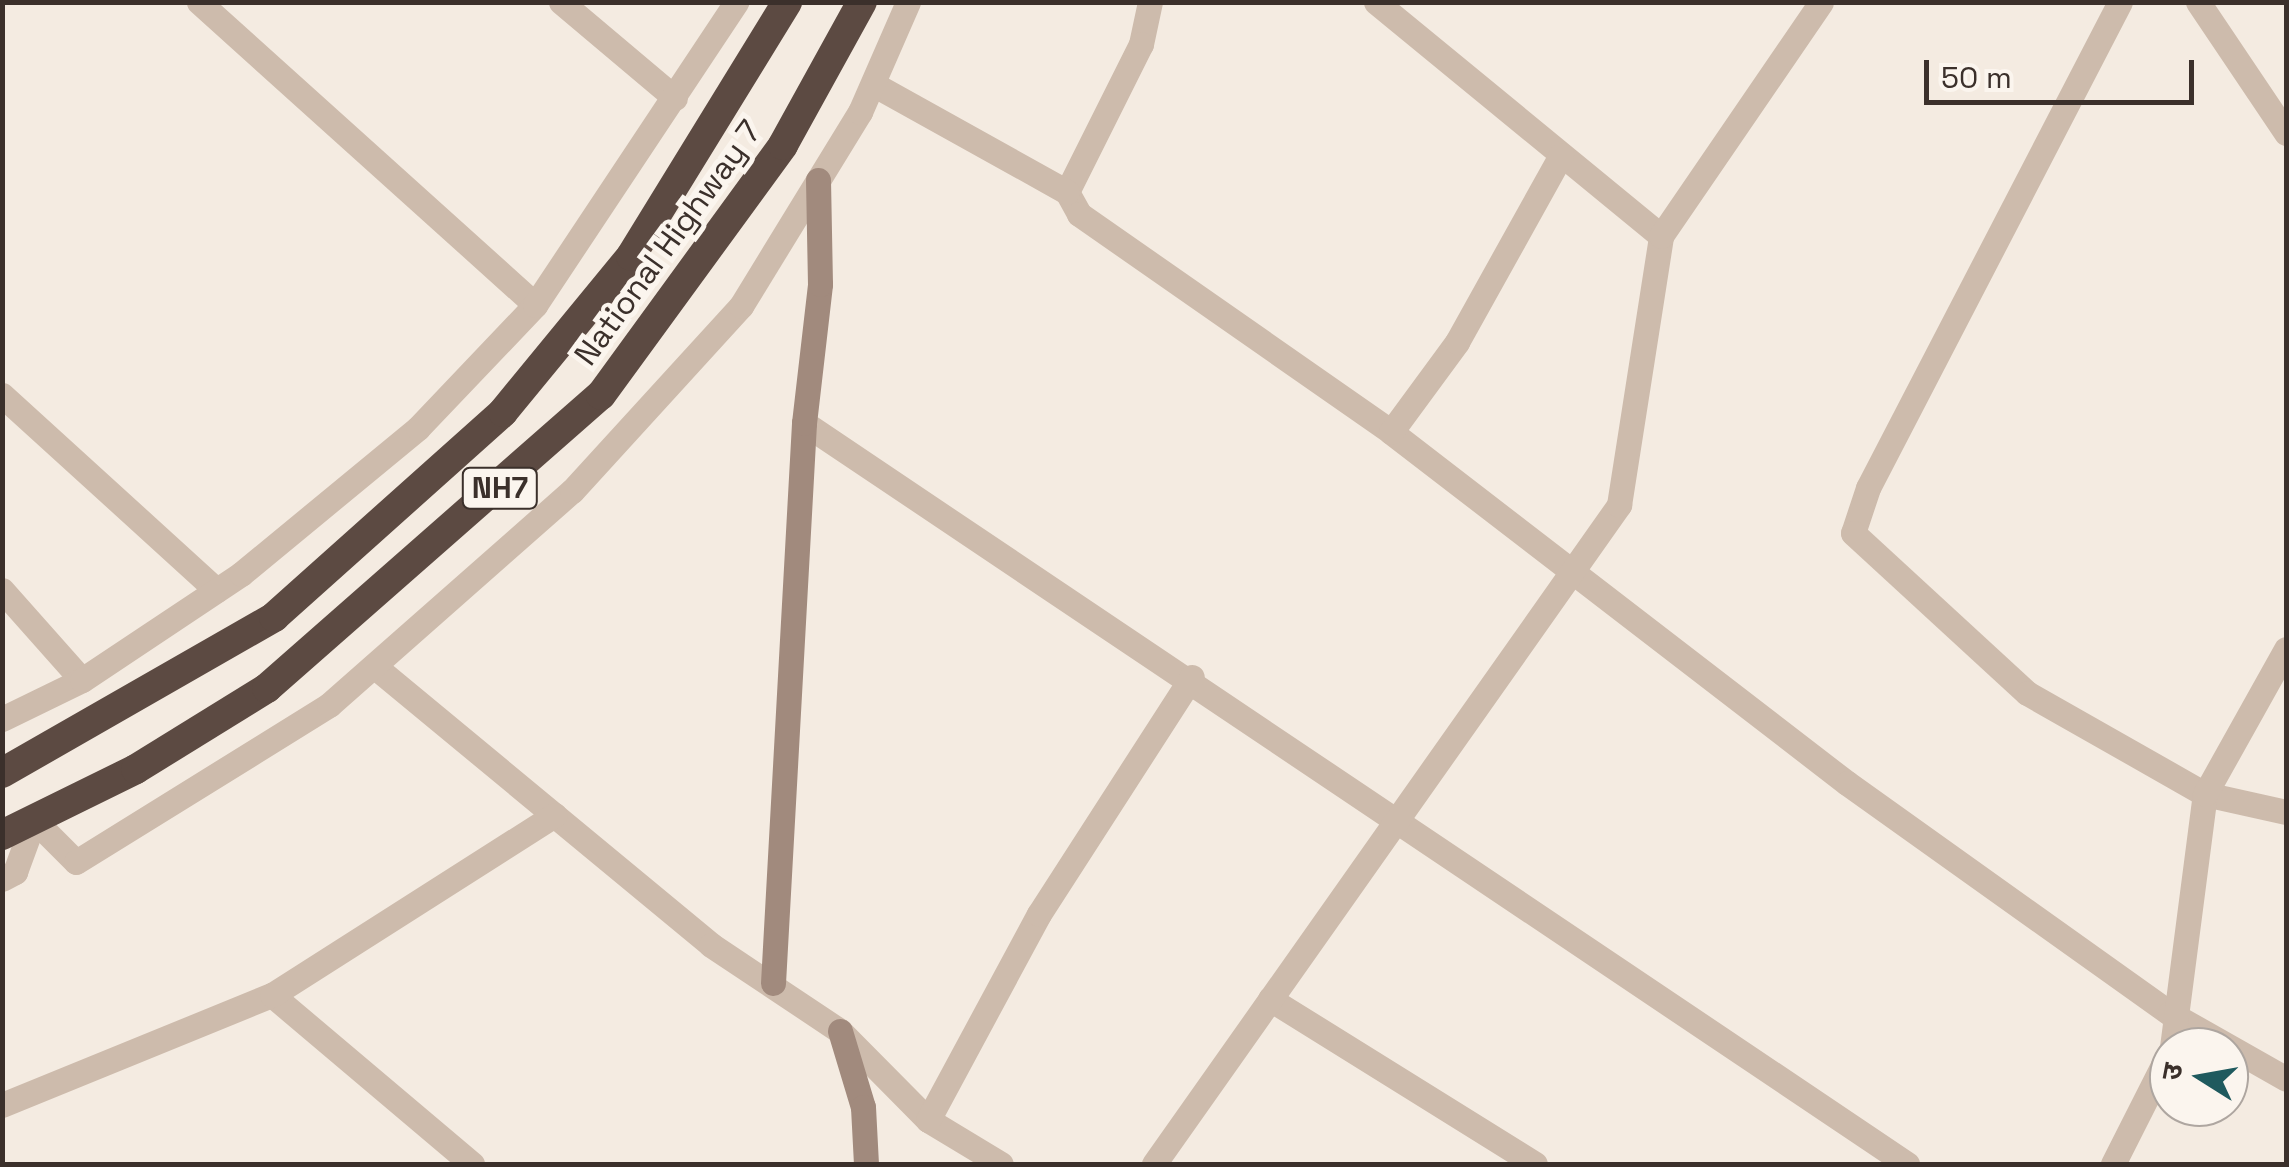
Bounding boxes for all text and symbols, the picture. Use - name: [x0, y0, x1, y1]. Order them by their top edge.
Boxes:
- scale bar: [1929, 40, 2199, 102]
- text: 50 m: [1941, 58, 2012, 97]
- street label: National Highway 7: [566, 113, 770, 373]
- road number: NH7: [460, 463, 540, 513]
- north arrow: [2149, 1027, 2249, 1127]
- text: उ: [2152, 1060, 2191, 1083]

